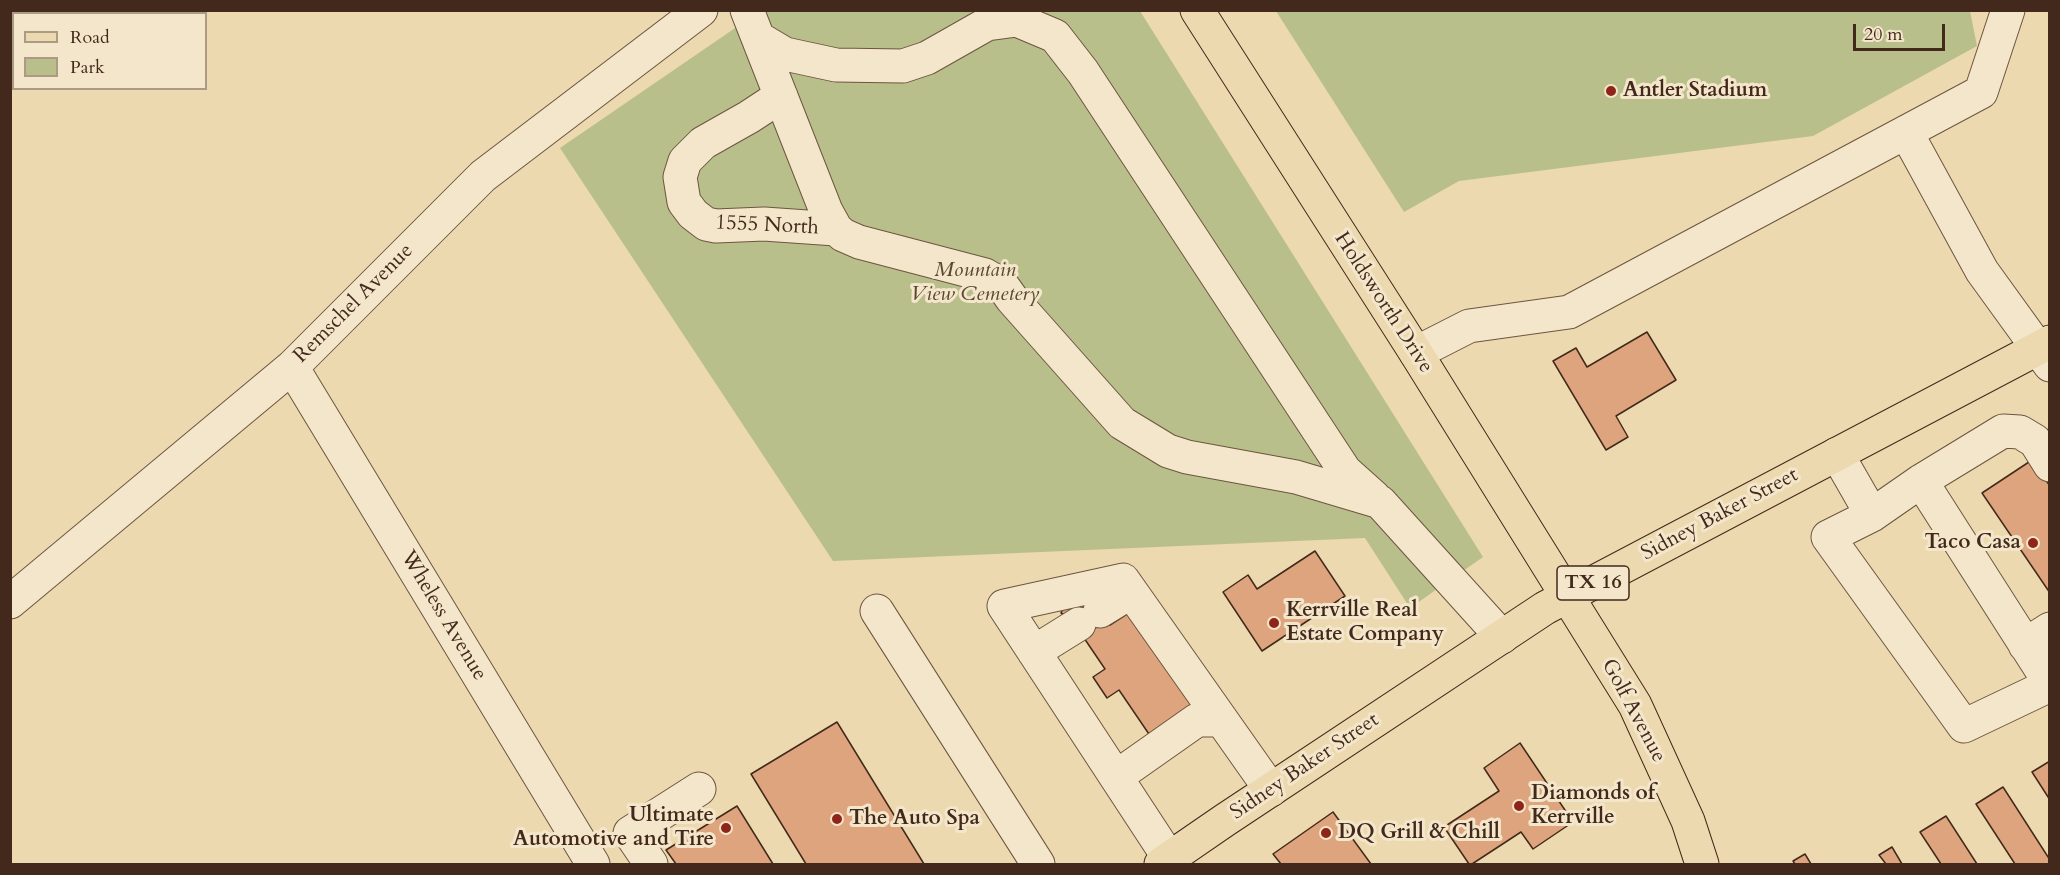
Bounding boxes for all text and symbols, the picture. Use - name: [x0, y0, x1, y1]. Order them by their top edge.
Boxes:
- legend: [12, 12, 207, 90]
- scale bar: [1856, 12, 1948, 50]
- text: 20 m: [1864, 22, 1903, 47]
- text: Road: [70, 25, 110, 50]
- text: Park: [70, 55, 105, 80]
- place label: Antler Stadium: [1623, 78, 1767, 104]
- marker: Antler Stadium: [1604, 84, 1618, 98]
- street label: 1555 North: [715, 211, 819, 241]
- street label: Holdsworth Drive: [1328, 228, 1438, 378]
- street label: Remschel Avenue: [289, 239, 419, 369]
- park label: Mountain View Cemetery: [911, 258, 1039, 308]
- street label: Sidney Baker Street: [1637, 463, 1803, 567]
- place label: Taco Casa: [1925, 530, 2021, 556]
- marker: Taco Casa: [2026, 536, 2040, 550]
- street label: Wheless Avenue: [394, 547, 492, 685]
- road number: TX 16: [1557, 566, 1629, 600]
- place label: Kerrville Real Estate Company: [1286, 598, 1444, 648]
- marker: Kerrville Real Estate Company: [1267, 616, 1281, 630]
- street label: Golf Avenue: [1595, 655, 1671, 767]
- street label: Sidney Baker Street: [1226, 708, 1384, 826]
- place label: Diamonds of Kerrville: [1531, 781, 1655, 831]
- marker: Diamonds of Kerrville: [1512, 799, 1526, 813]
- place label: Ultimate Automotive and Tire: [513, 803, 714, 853]
- place label: The Auto Spa: [849, 806, 980, 832]
- marker: The Auto Spa: [830, 812, 844, 826]
- place label: DQ Grill & Chill: [1338, 820, 1500, 846]
- marker: Ultimate Automotive and Tire: [719, 821, 733, 835]
- marker: DQ Grill & Chill: [1319, 826, 1333, 840]

